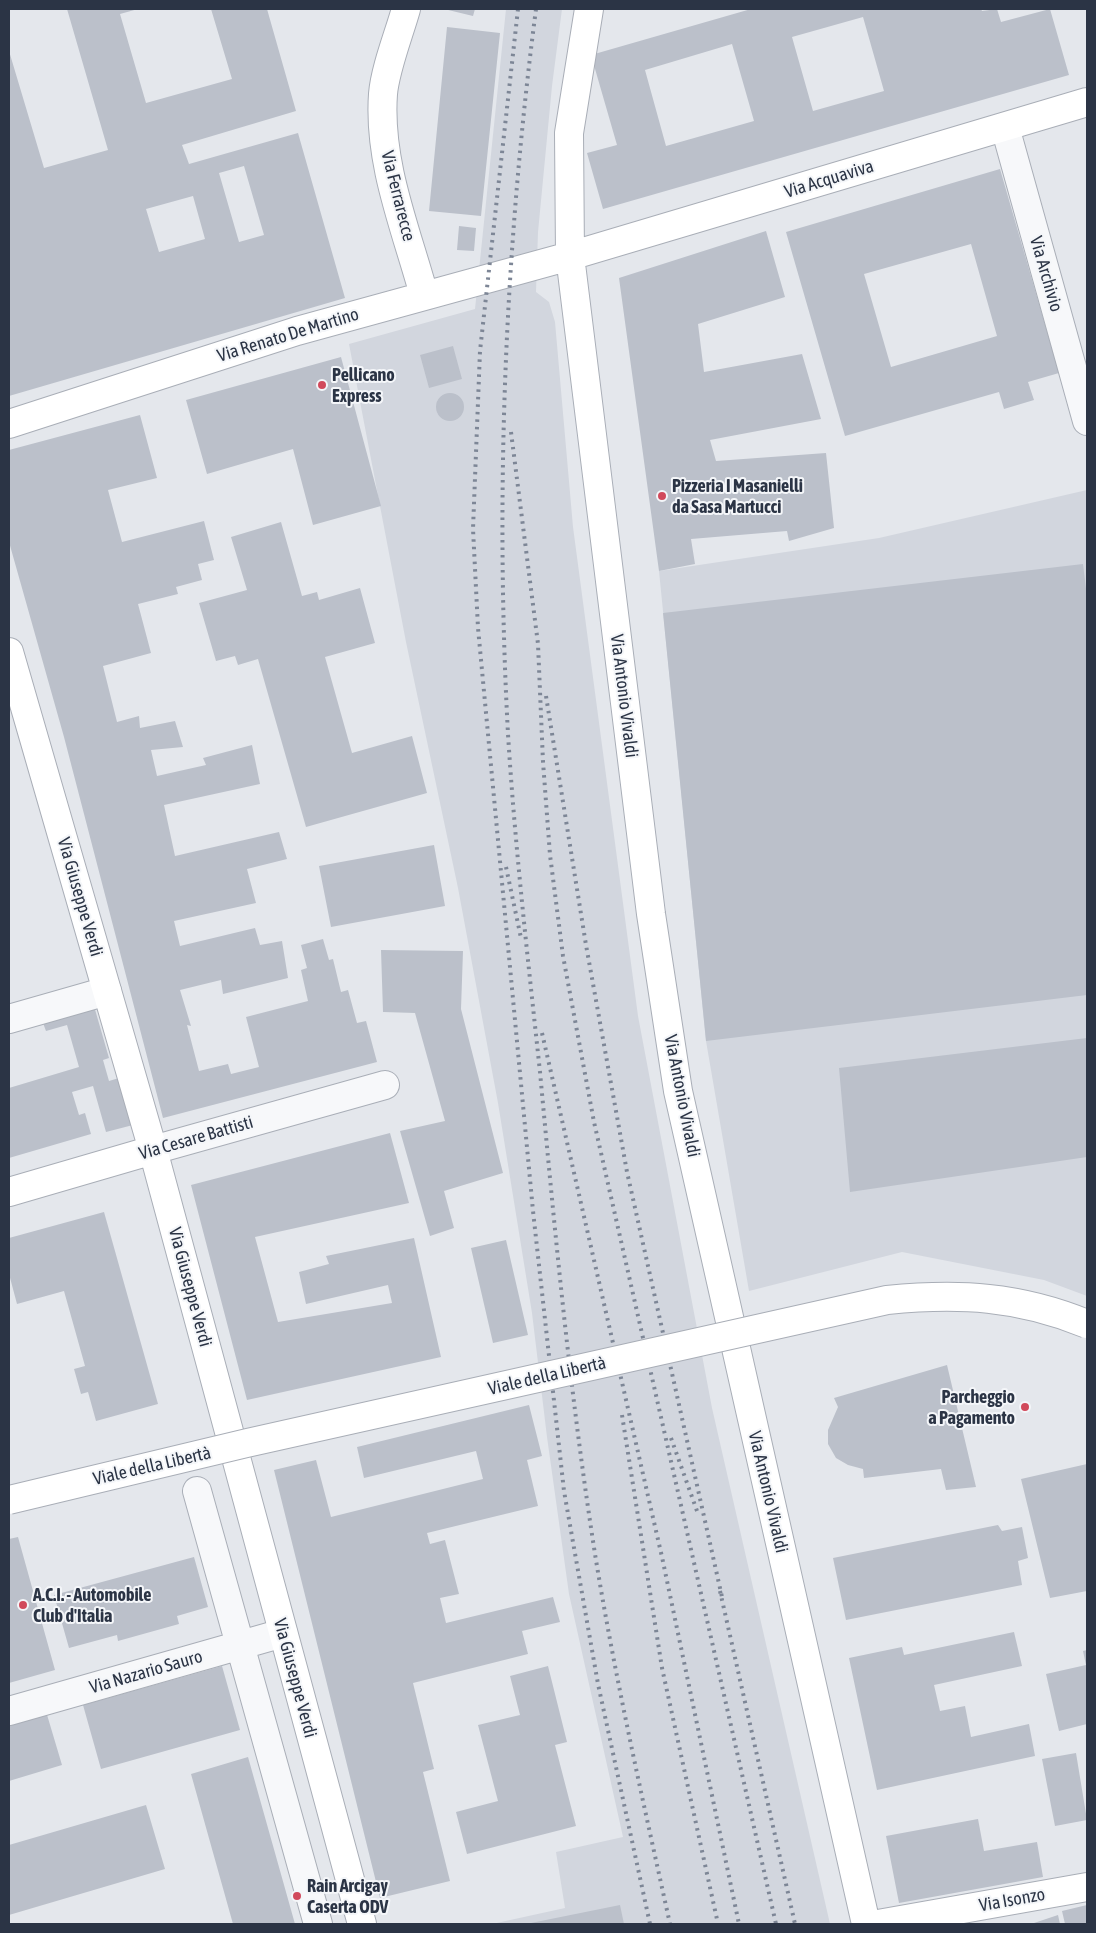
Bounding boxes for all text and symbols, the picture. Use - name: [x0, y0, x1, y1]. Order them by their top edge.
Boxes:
- street label: Via Ferrarecce: [376, 149, 420, 243]
- street label: Via Acquaviva: [782, 155, 876, 203]
- street label: Via Archivio: [1025, 234, 1067, 314]
- street label: Via Renato De Martino: [215, 303, 361, 367]
- place label: Pellicano Express: [332, 364, 395, 406]
- marker: Pellicano Express: [316, 379, 328, 391]
- place label: Pizzeria I Masanielli da Sasa Martucci: [672, 475, 803, 518]
- marker: Pizzeria I Masanielli da Sasa Martucci: [656, 490, 668, 502]
- street label: Via Antonio Vivaldi: [606, 633, 642, 759]
- street label: Via Giuseppe Verdi: [53, 835, 107, 959]
- street label: Via Antonio Vivaldi: [660, 1033, 704, 1159]
- street label: Via Cesare Battisti: [136, 1111, 256, 1165]
- street label: Via Giuseppe Verdi: [164, 1225, 216, 1349]
- street label: Viale della Libertà: [486, 1352, 608, 1400]
- place label: Parcheggio a Pagamento: [928, 1386, 1015, 1428]
- marker: Parcheggio a Pagamento: [1019, 1401, 1031, 1413]
- street label: Via Antonio Vivaldi: [743, 1429, 793, 1555]
- street label: Viale della Libertà: [91, 1442, 213, 1490]
- place label: A.C.I. - Automobile Club d'Italia: [33, 1584, 151, 1626]
- marker: A.C.I. - Automobile Club d'Italia: [17, 1599, 29, 1611]
- street label: Via Giuseppe Verdi: [269, 1616, 321, 1740]
- street label: Via Nazario Sauro: [87, 1646, 205, 1698]
- place label: Rain Arcigay Caserta ODV: [307, 1875, 388, 1918]
- street label: Via Isonzo: [977, 1884, 1047, 1916]
- marker: Rain Arcigay Caserta ODV: [291, 1890, 303, 1902]

